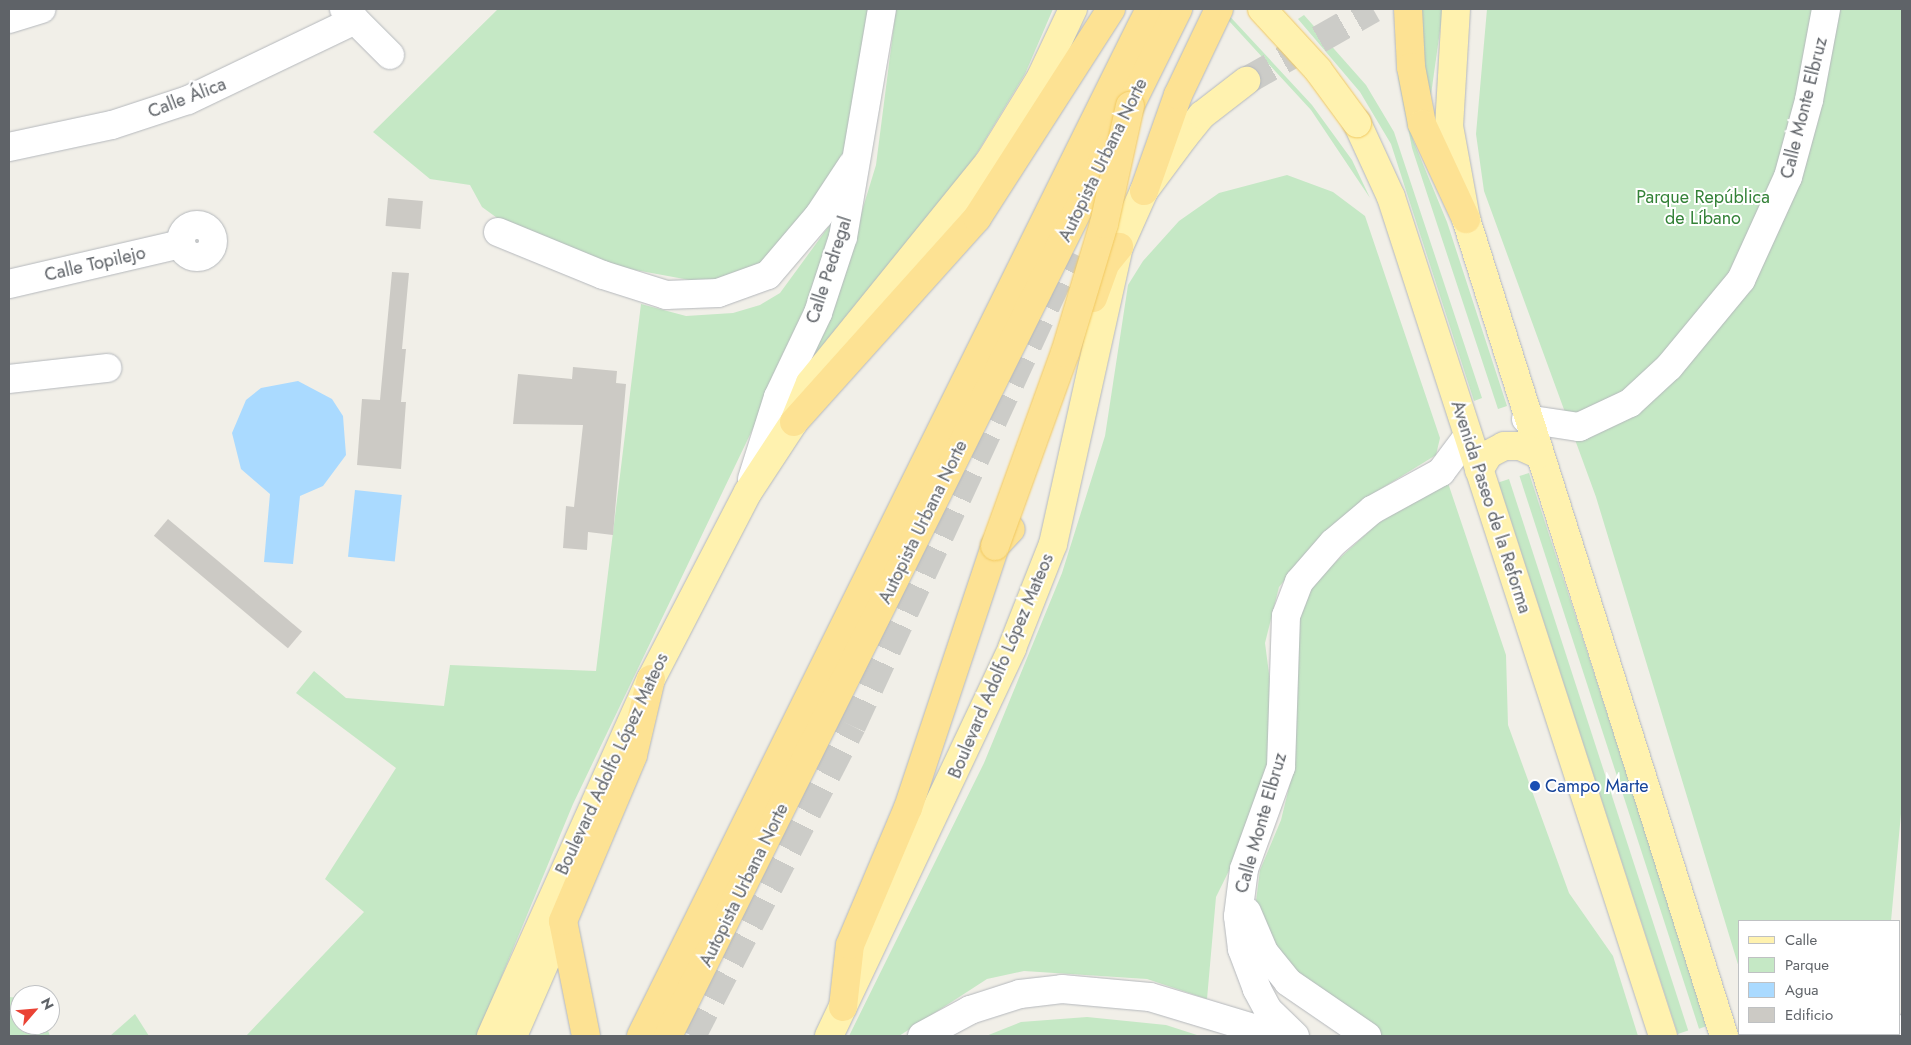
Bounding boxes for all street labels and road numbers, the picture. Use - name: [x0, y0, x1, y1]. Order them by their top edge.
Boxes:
- street label: Calle Monte Elbruz: [1776, 35, 1832, 181]
- street label: Calle Álica: [145, 73, 229, 123]
- street label: Autopista Urbana Norte: [1054, 75, 1152, 245]
- street label: Calle Pedregal: [802, 214, 856, 326]
- street label: Calle Topilejo: [42, 242, 148, 286]
- street label: Avenida Paseo de la Reforma: [1446, 398, 1536, 616]
- street label: Autopista Urbana Norte: [874, 437, 972, 607]
- street label: Boulevard Adolfo López Mateos: [944, 550, 1058, 782]
- street label: Boulevard Adolfo López Mateos: [551, 650, 673, 878]
- street label: Calle Monte Elbruz: [1231, 750, 1291, 896]
- street label: Autopista Urbana Norte: [695, 800, 793, 970]

